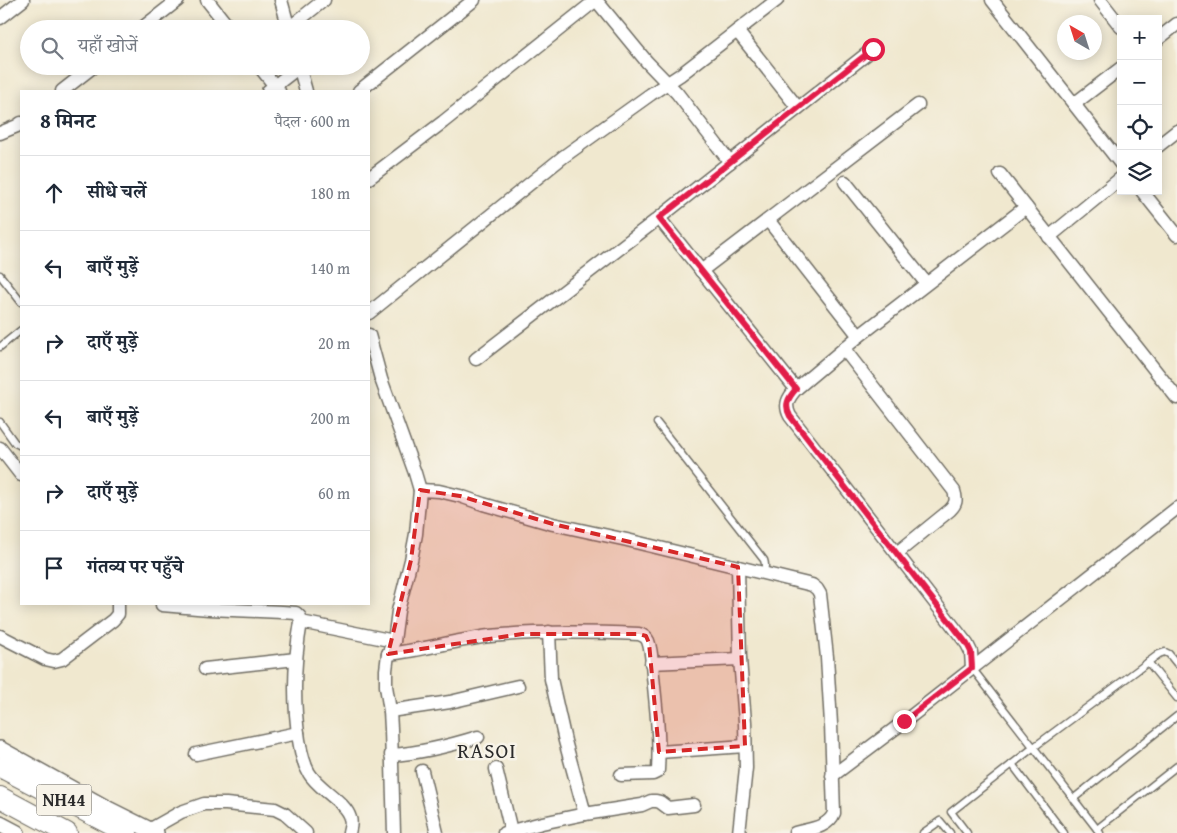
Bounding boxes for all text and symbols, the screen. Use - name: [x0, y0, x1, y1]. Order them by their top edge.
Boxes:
- north arrow: [1057, 15, 1102, 60]
- map controls: [1117, 15, 1162, 195]
- button: +: [1117, 15, 1162, 60]
- search box: [20, 20, 370, 75]
- text: यहाँ खोजें: [78, 31, 138, 59]
- icon: search: [38, 34, 66, 62]
- route start: [862, 38, 885, 61]
- button: −: [1117, 60, 1162, 105]
- text: 8 मिनट: [40, 105, 95, 136]
- button: locate: [1117, 105, 1162, 150]
- text: पैदल · 600 m: [274, 109, 350, 133]
- button: layers: [1117, 150, 1162, 195]
- text: सीधे चलें: [87, 177, 146, 205]
- icon: ahead: [40, 179, 68, 207]
- text: 180 m: [310, 181, 350, 205]
- text: बाएँ मुड़ें: [87, 252, 138, 280]
- icon: left: [40, 254, 68, 282]
- text: 140 m: [310, 256, 350, 280]
- text: दाएँ मुड़ें: [87, 327, 138, 355]
- icon: right: [40, 329, 68, 357]
- text: 20 m: [318, 331, 350, 355]
- text: बाएँ मुड़ें: [87, 402, 138, 430]
- icon: left: [40, 404, 68, 432]
- text: 200 m: [310, 406, 350, 430]
- text: दाएँ मुड़ें: [87, 477, 138, 505]
- icon: right: [40, 479, 68, 507]
- text: 60 m: [318, 481, 350, 505]
- text: गंतव्य पर पहुँचे: [87, 552, 183, 580]
- icon: arrive: [40, 554, 68, 582]
- route end: [893, 710, 916, 733]
- district label: RASOI: [457, 735, 517, 766]
- road number: NH44: [36, 784, 92, 816]

